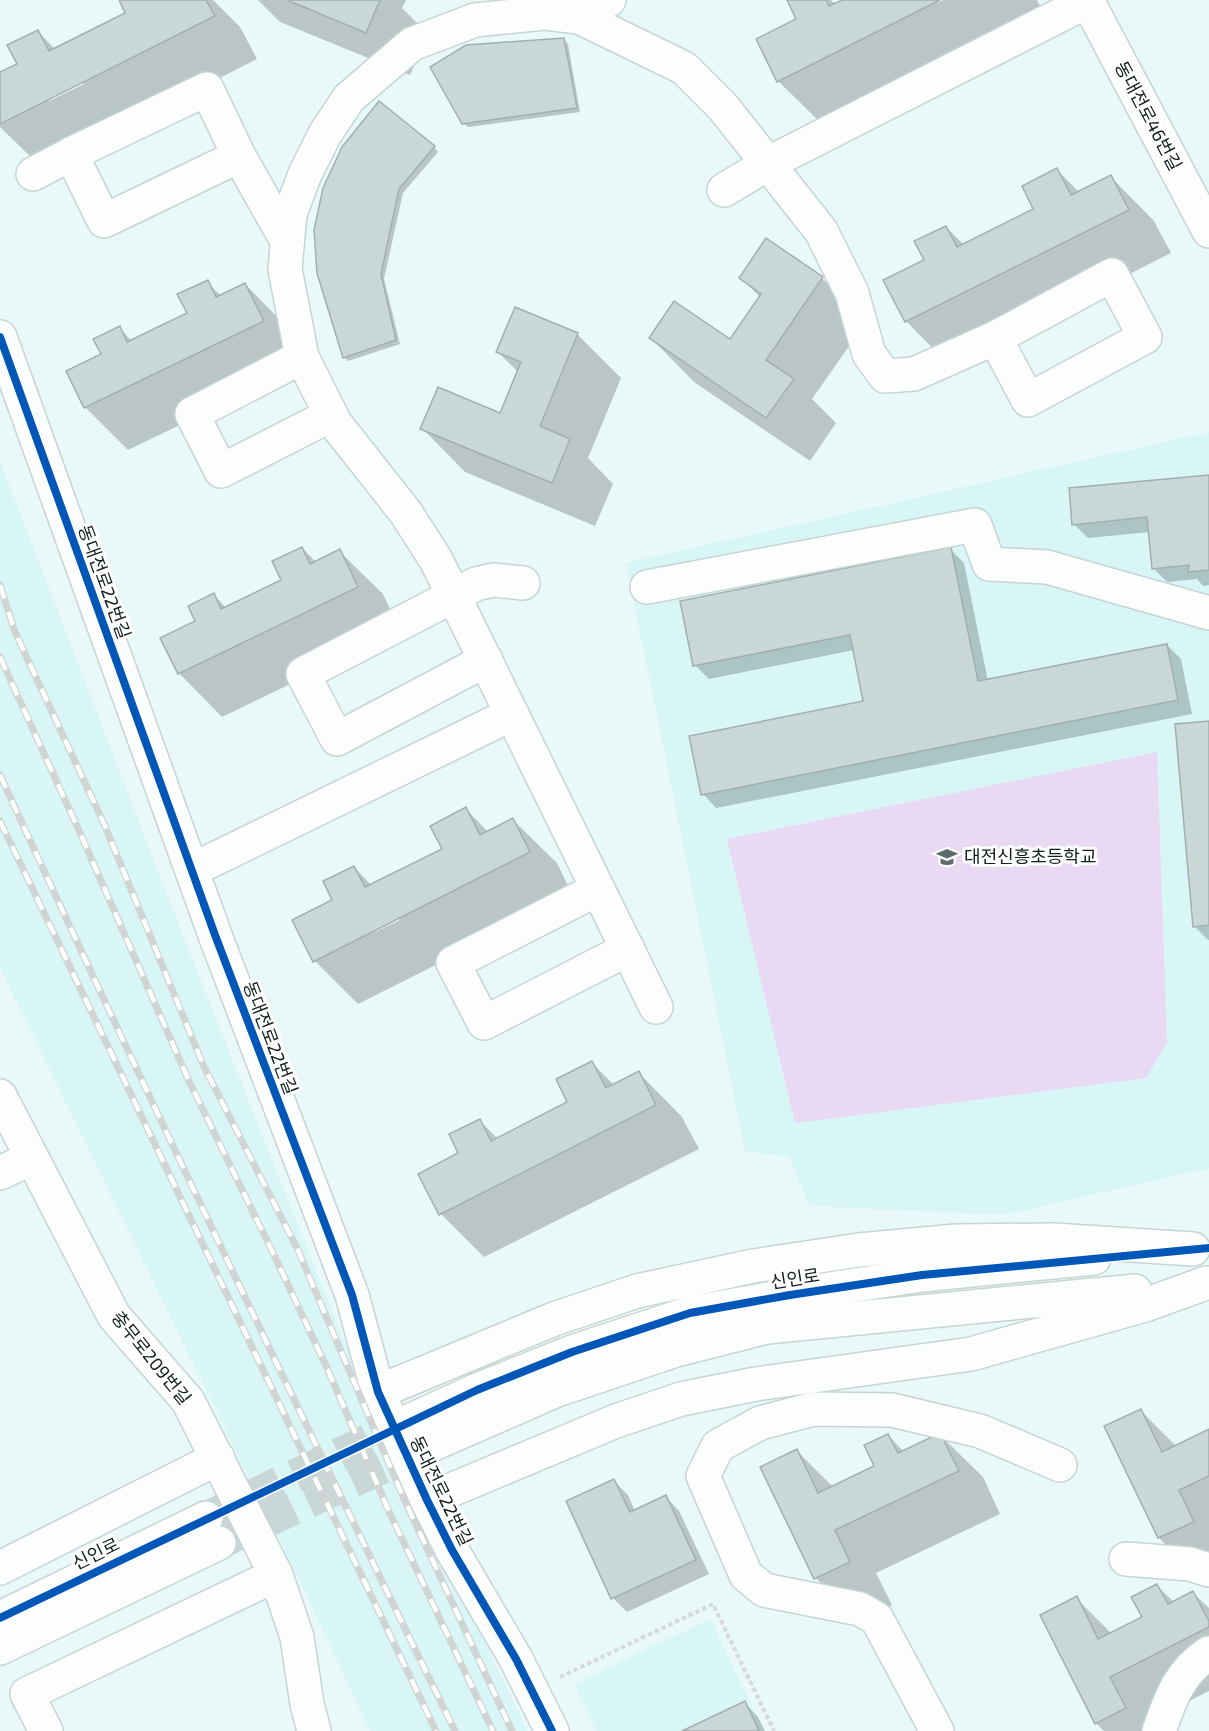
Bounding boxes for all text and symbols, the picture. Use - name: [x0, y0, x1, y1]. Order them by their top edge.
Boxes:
- street label: 동대전로46번길: [1111, 57, 1187, 174]
- street label: 동대전로22번길: [74, 522, 136, 642]
- school or university icon: 대전신흥초등학교: [935, 845, 959, 869]
- place label: 대전신흥초등학교: [964, 845, 1096, 867]
- street label: 동대전로22번길: [239, 978, 303, 1097]
- street label: 신인로: [769, 1263, 821, 1293]
- street label: 충무로209번길: [107, 1306, 196, 1409]
- street label: 동대전로22번길: [406, 1432, 478, 1549]
- street label: 신인로: [68, 1532, 123, 1574]

